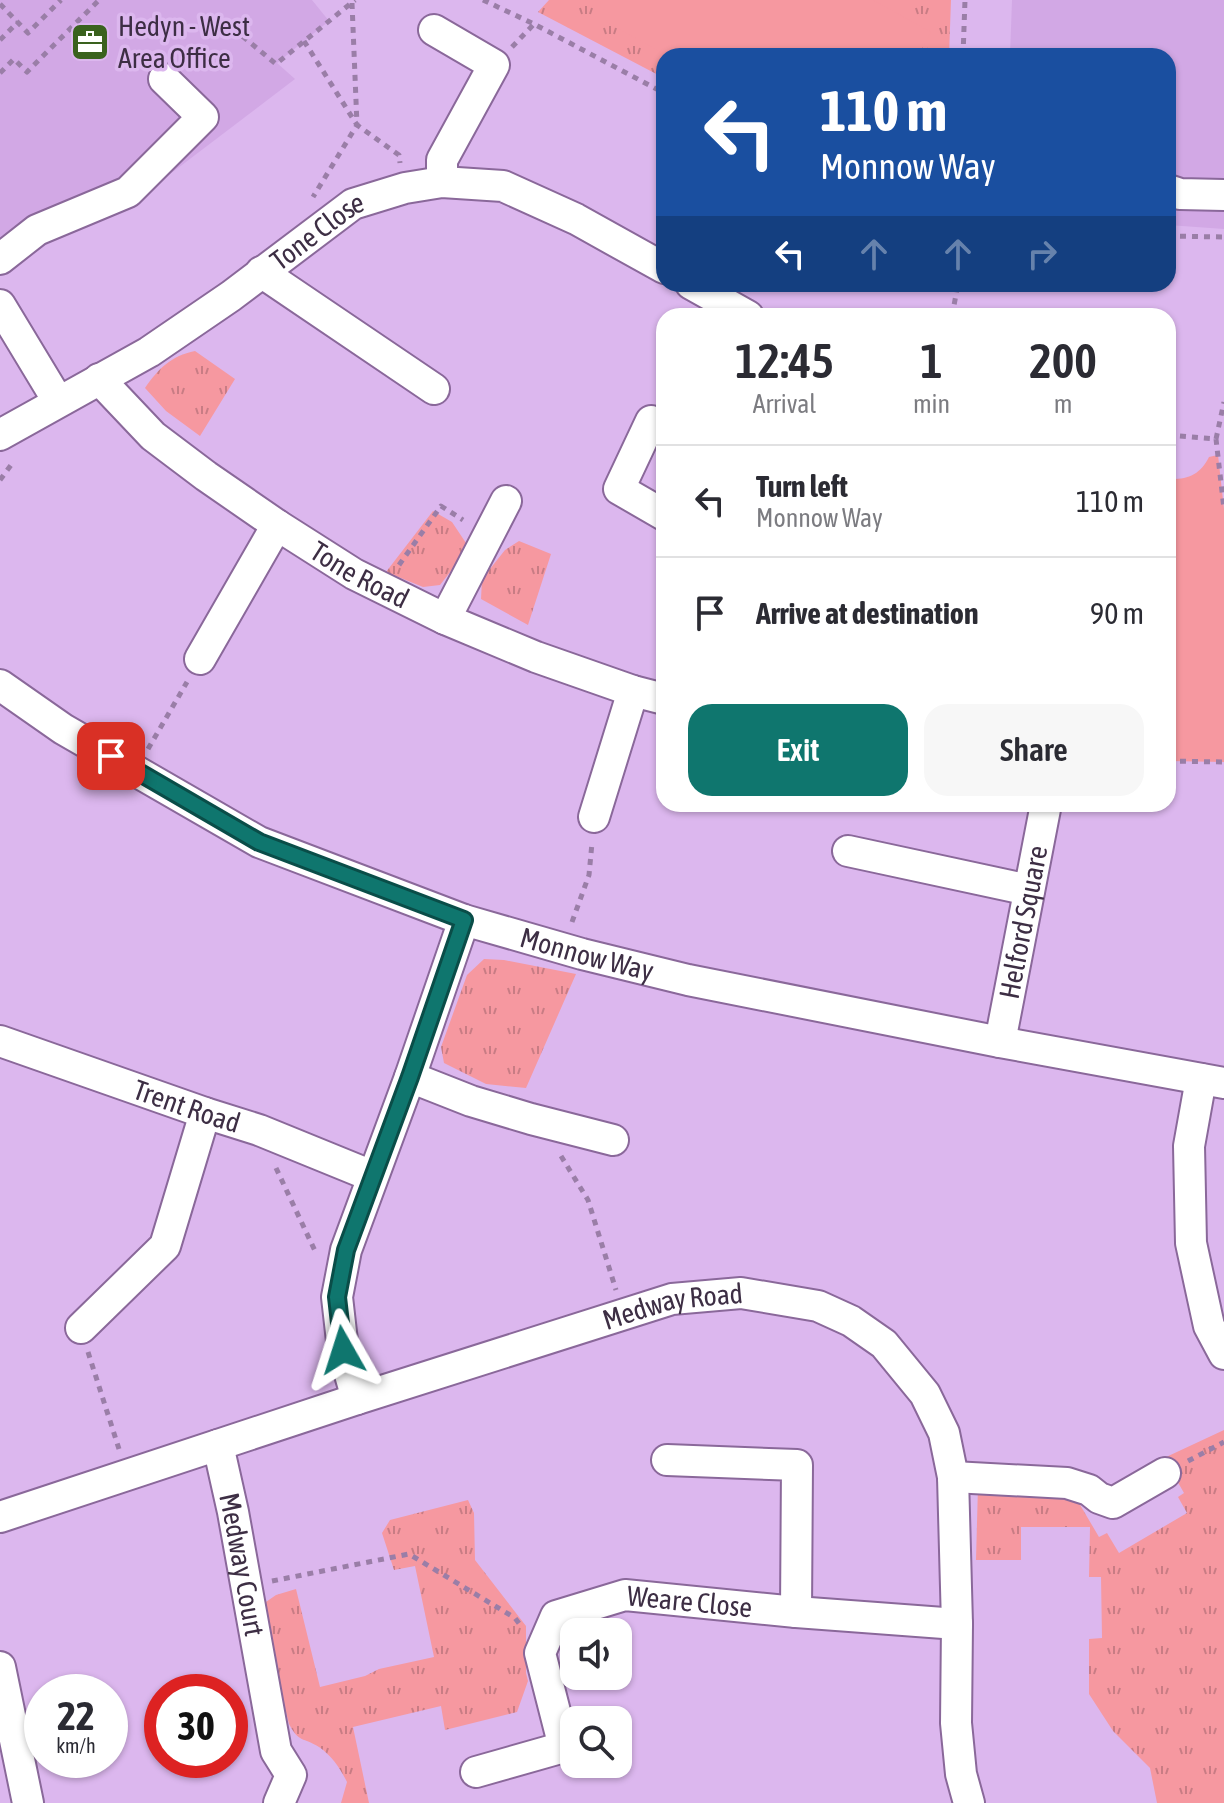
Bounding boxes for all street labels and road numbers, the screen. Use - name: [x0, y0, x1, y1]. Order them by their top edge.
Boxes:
- street label: Tone Close: [264, 186, 367, 277]
- street label: Tone Road: [305, 535, 414, 615]
- street label: Helford Square: [993, 843, 1054, 1001]
- street label: Monnow Way: [517, 921, 657, 987]
- street label: Trent Road: [129, 1073, 244, 1139]
- street label: Medway Road: [599, 1277, 744, 1336]
- street label: Medway Court: [213, 1490, 271, 1639]
- street label: Weare Close: [626, 1579, 754, 1624]

